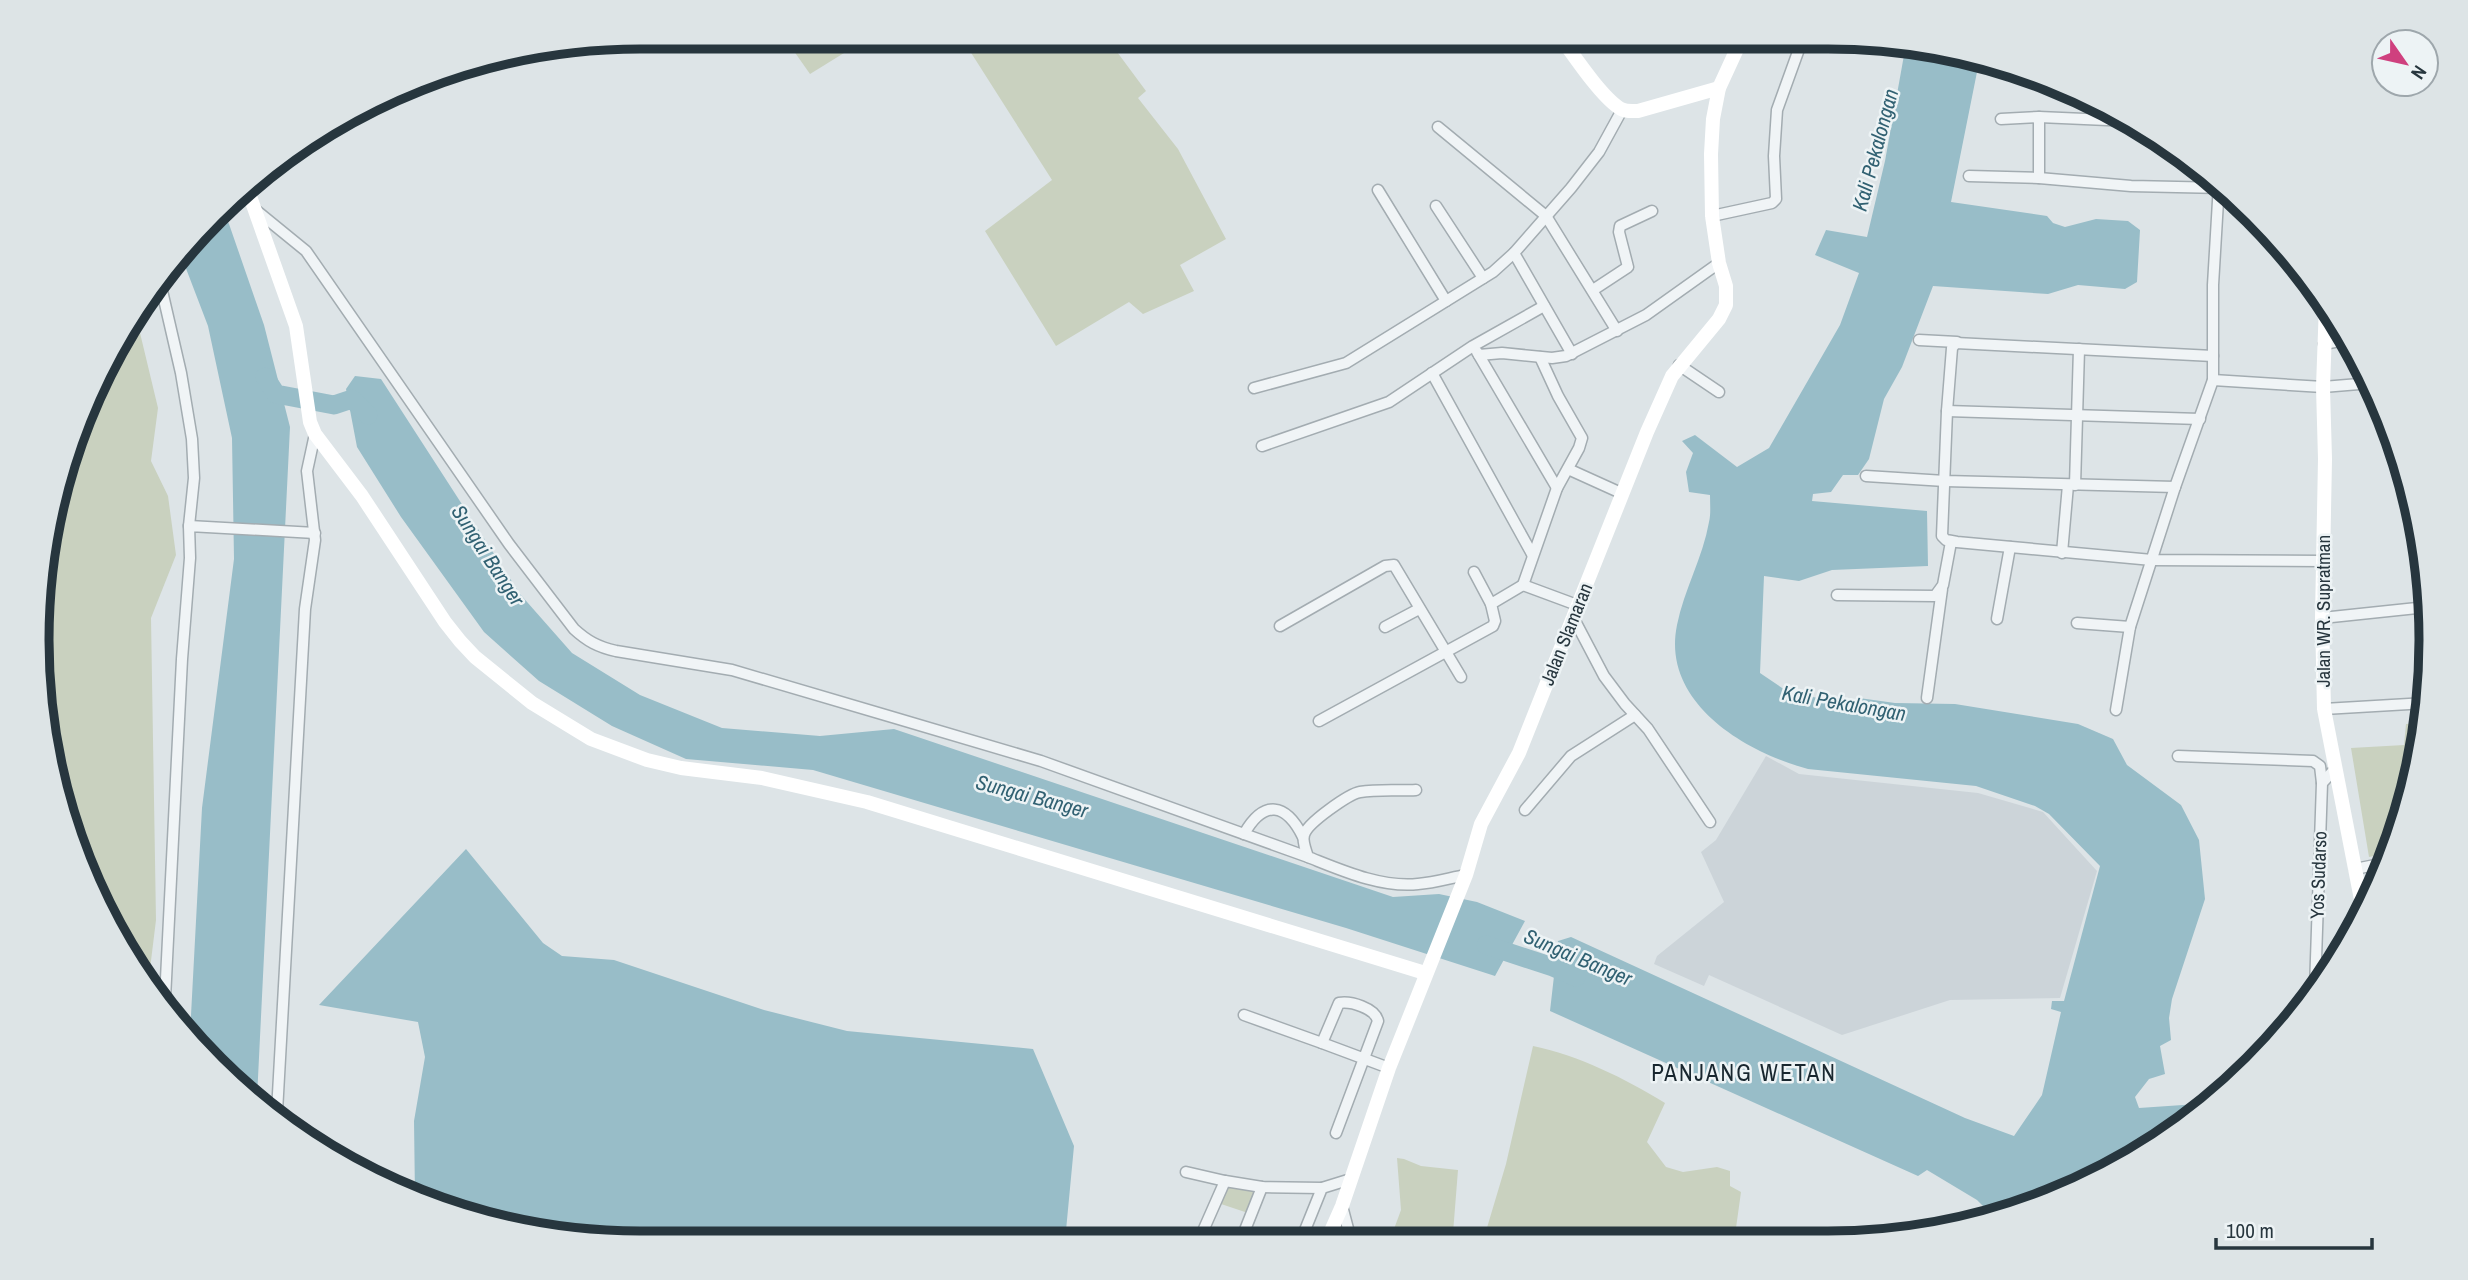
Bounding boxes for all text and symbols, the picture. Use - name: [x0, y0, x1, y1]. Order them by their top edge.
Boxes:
- north arrow: [2370, 28, 2440, 98]
- text: N: [2405, 61, 2433, 84]
- water label: Kali Pekalongan: [1845, 86, 1905, 214]
- water label: Sungai Banger: [445, 499, 532, 612]
- street label: Jalan WR. Supratman: [2310, 535, 2336, 687]
- street label: Jalan Slamaran: [1534, 579, 1598, 689]
- water label: Kali Pekalongan: [1780, 678, 1908, 728]
- water label: Sungai Banger: [973, 767, 1092, 825]
- street label: Yos Sudarso: [2303, 831, 2333, 919]
- water label: Sungai Banger: [1519, 921, 1638, 993]
- district label: PANJANG WETAN: [1651, 1057, 1837, 1088]
- scale bar: [2216, 1206, 2372, 1250]
- text: 100 m: [2226, 1216, 2274, 1245]

